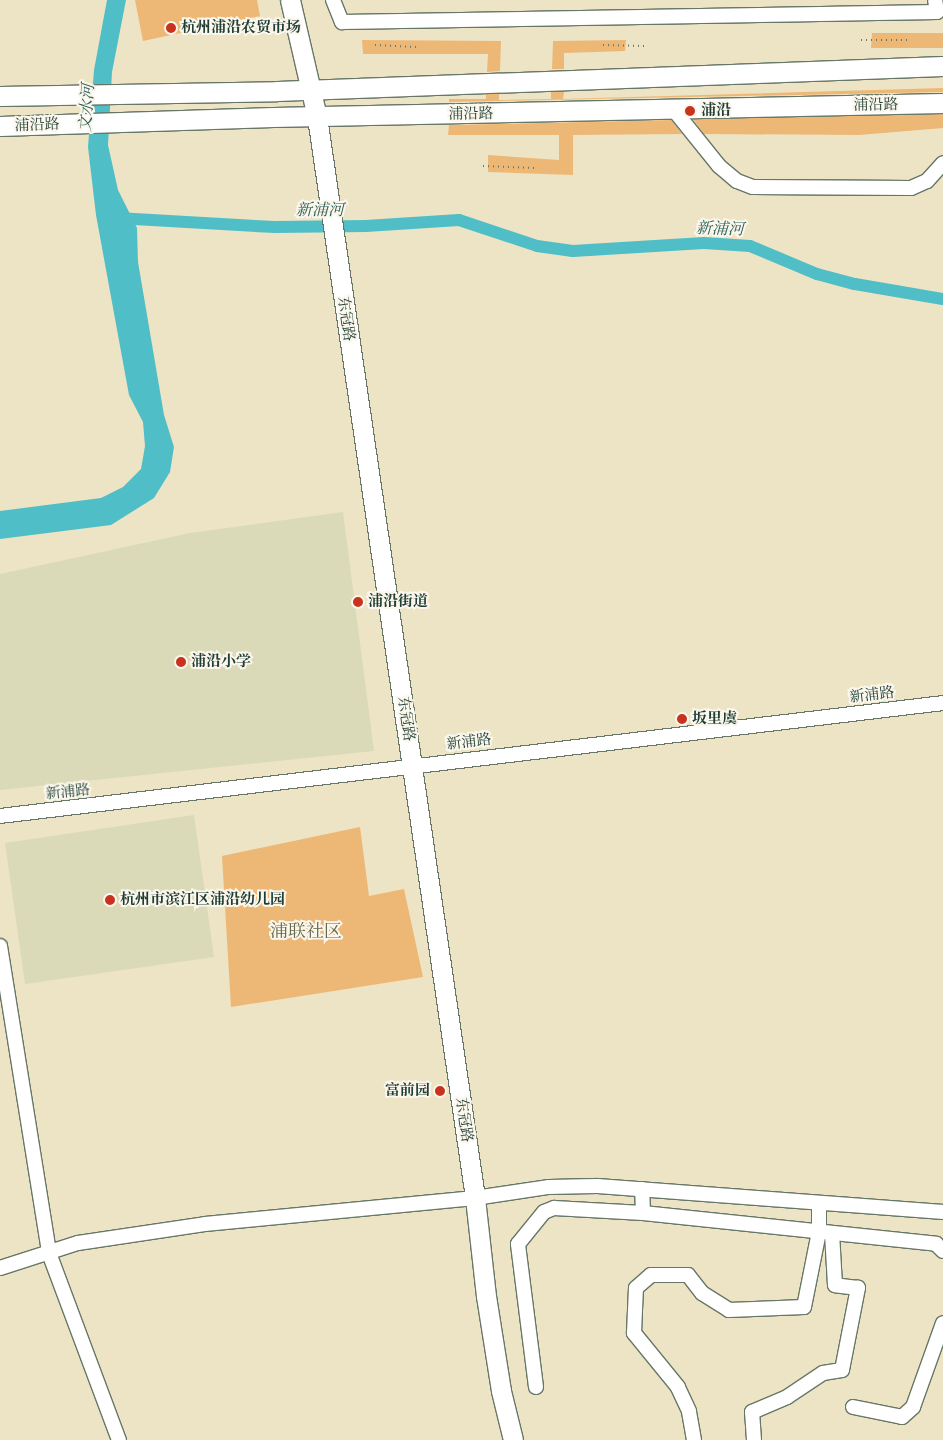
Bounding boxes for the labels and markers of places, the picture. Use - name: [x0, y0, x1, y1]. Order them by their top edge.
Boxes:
- place label: 杭州浦沿农贸市场: [181, 19, 301, 37]
- marker: 杭州浦沿农贸市场: [165, 22, 177, 34]
- place label: 浦沿: [701, 102, 731, 120]
- marker: 浦沿: [683, 104, 697, 118]
- place label: 浦沿街道: [368, 593, 428, 611]
- marker: 浦沿街道: [352, 596, 364, 608]
- place label: 浦沿小学: [191, 653, 251, 671]
- marker: 浦沿小学: [175, 656, 187, 668]
- place label: 坂里虞: [692, 710, 737, 728]
- marker: 坂里虞: [676, 713, 688, 725]
- place label: 杭州市滨江区浦沿幼儿园: [120, 891, 285, 909]
- marker: 杭州市滨江区浦沿幼儿园: [104, 894, 116, 906]
- place label: 富前园: [385, 1082, 430, 1100]
- marker: 富前园: [434, 1085, 446, 1097]

